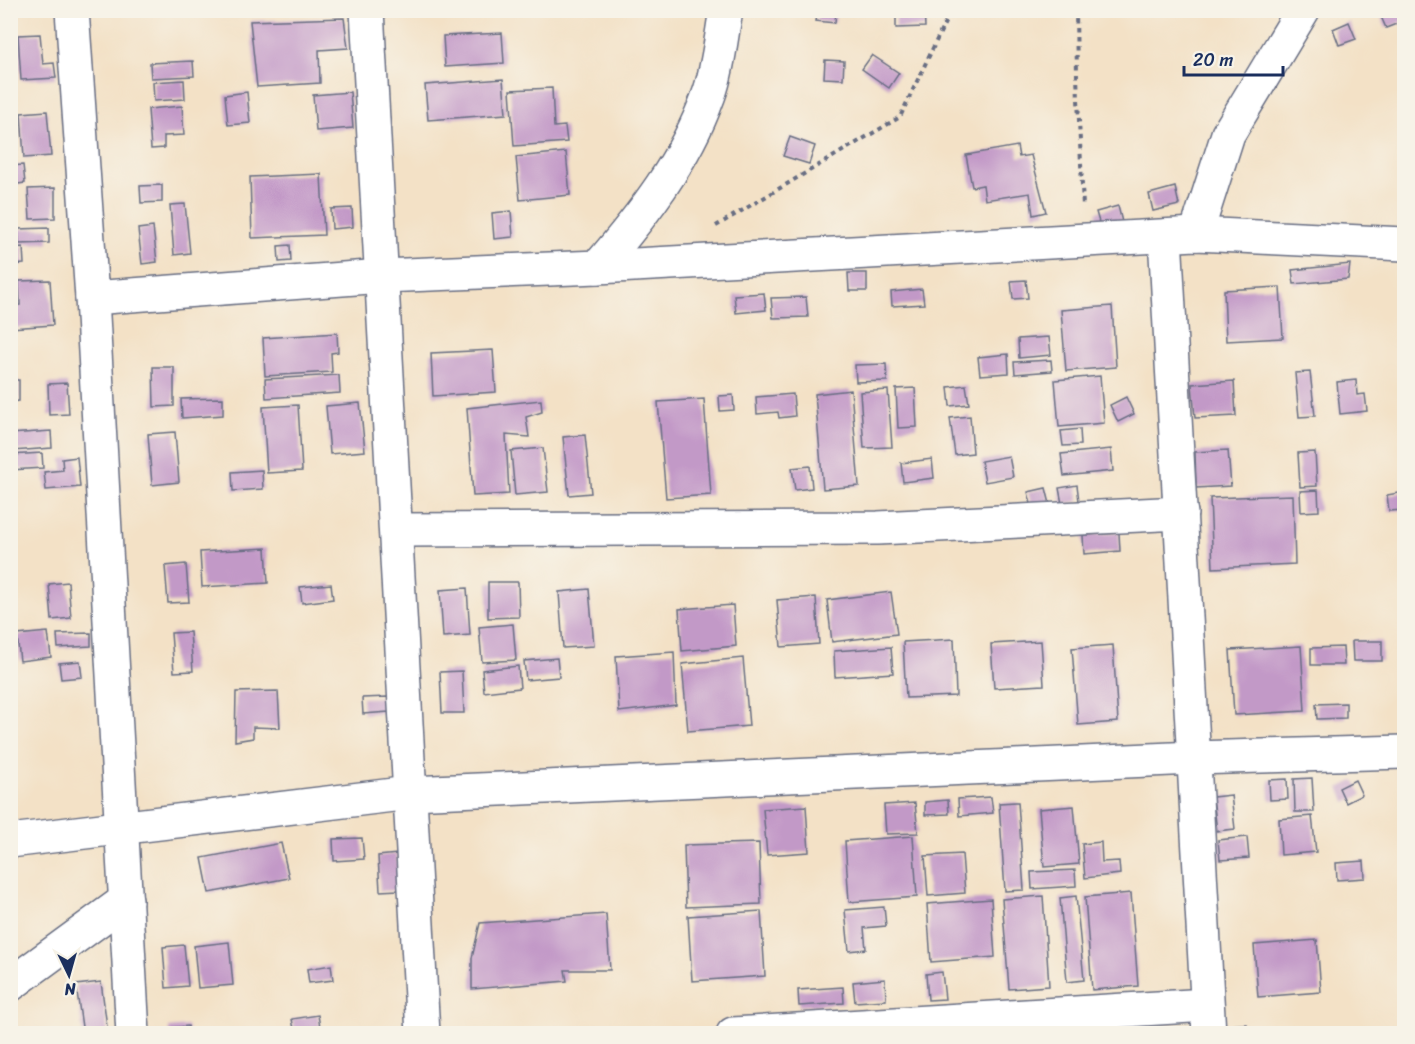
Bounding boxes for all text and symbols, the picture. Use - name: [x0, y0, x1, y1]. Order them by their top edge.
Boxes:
- scale bar: [1184, 39, 1283, 77]
- text: 20 m: [1193, 44, 1233, 76]
- north arrow: [39, 945, 99, 1005]
- text: N: [63, 974, 78, 1004]

